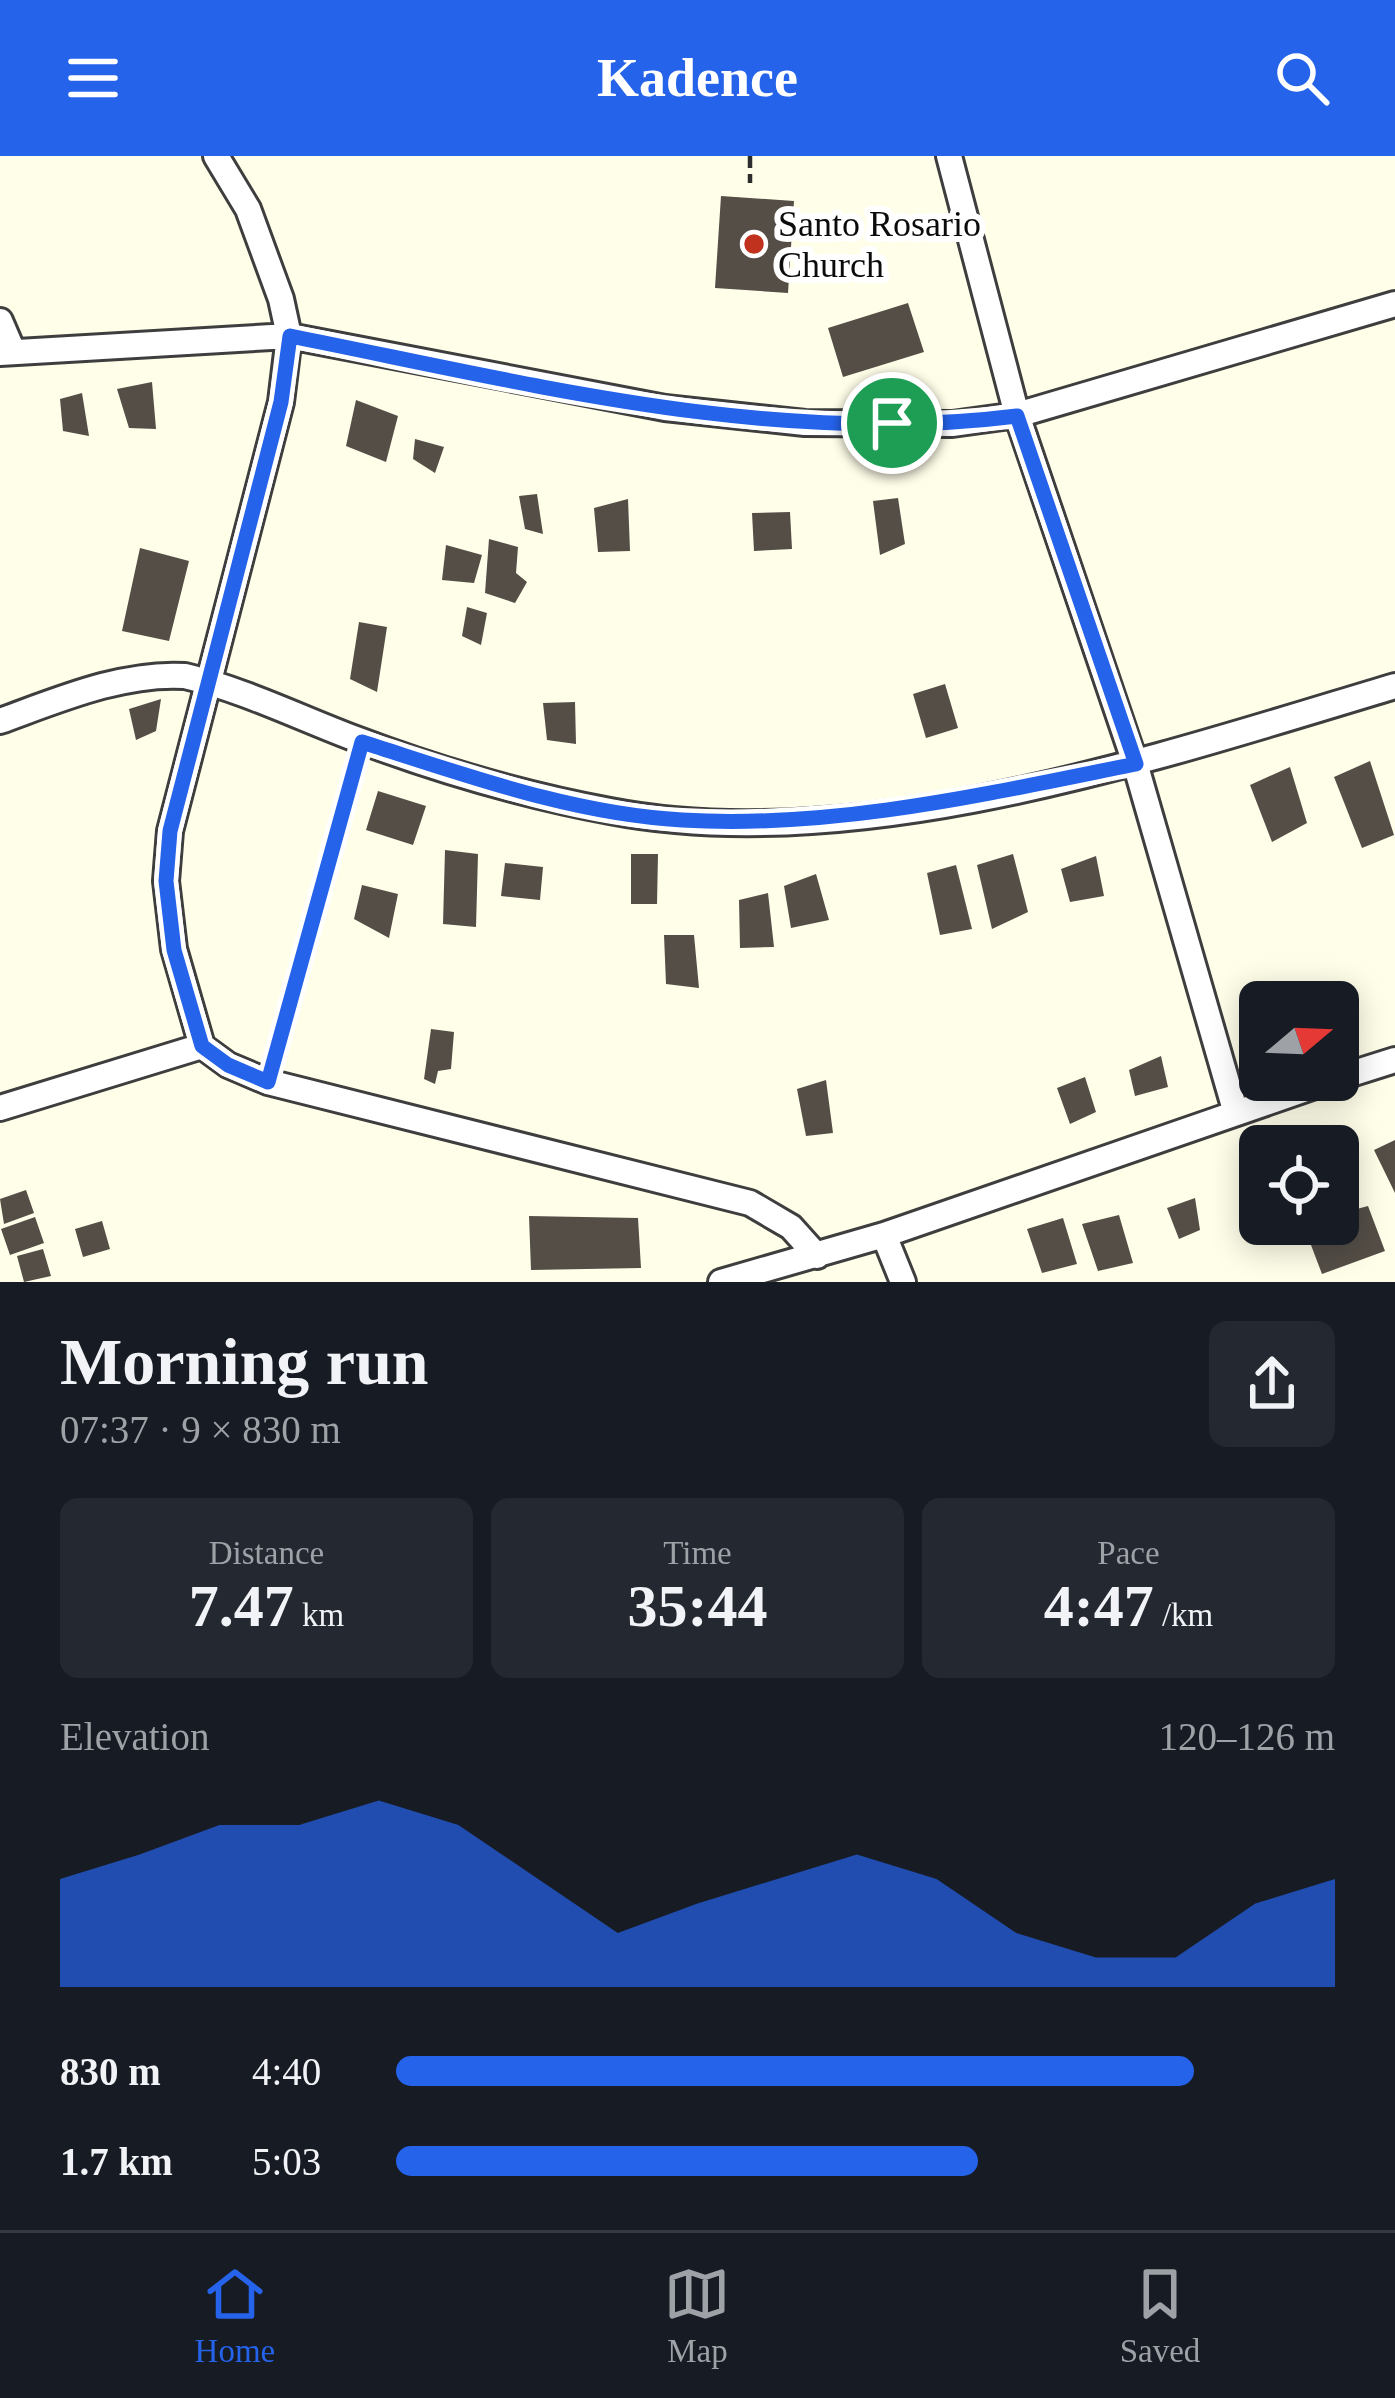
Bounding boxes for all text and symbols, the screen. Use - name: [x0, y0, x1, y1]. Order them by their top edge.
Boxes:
- icon: menu: [60, 45, 126, 111]
- icon: search: [1269, 45, 1335, 111]
- text: Kadence: [597, 48, 798, 108]
- place label: Santo Rosario Church: [778, 204, 981, 285]
- marker: Santo Rosario Church: [741, 231, 767, 257]
- pin: [841, 372, 943, 474]
- icon: arrive: [859, 390, 925, 456]
- north arrow: [1239, 981, 1359, 1101]
- map controls: [1239, 981, 1359, 1245]
- button: locate: [1239, 1125, 1359, 1245]
- button: share: [1209, 1321, 1335, 1447]
- text: Morning run: [60, 1325, 429, 1398]
- text: 07:37 · 9 × 830 m: [60, 1408, 341, 1451]
- text: Distance: [209, 1535, 324, 1571]
- text: Time: [663, 1535, 732, 1571]
- text: Pace: [1097, 1535, 1160, 1571]
- text: 7.47: [189, 1573, 294, 1639]
- text: 35:44: [628, 1573, 767, 1639]
- text: 4:47: [1044, 1573, 1154, 1639]
- text: km: [294, 1597, 344, 1633]
- text: /km: [1154, 1597, 1213, 1633]
- text: Elevation: [60, 1715, 209, 1758]
- text: 120–126 m: [1158, 1715, 1335, 1758]
- text: 830 m: [60, 2050, 161, 2093]
- text: 4:40: [252, 2050, 321, 2093]
- text: 1.7 km: [60, 2140, 173, 2183]
- text: 5:03: [252, 2140, 321, 2183]
- tab: Home: [195, 2261, 275, 2370]
- tab: Map: [664, 2261, 730, 2370]
- tab: Saved: [1120, 2261, 1200, 2370]

